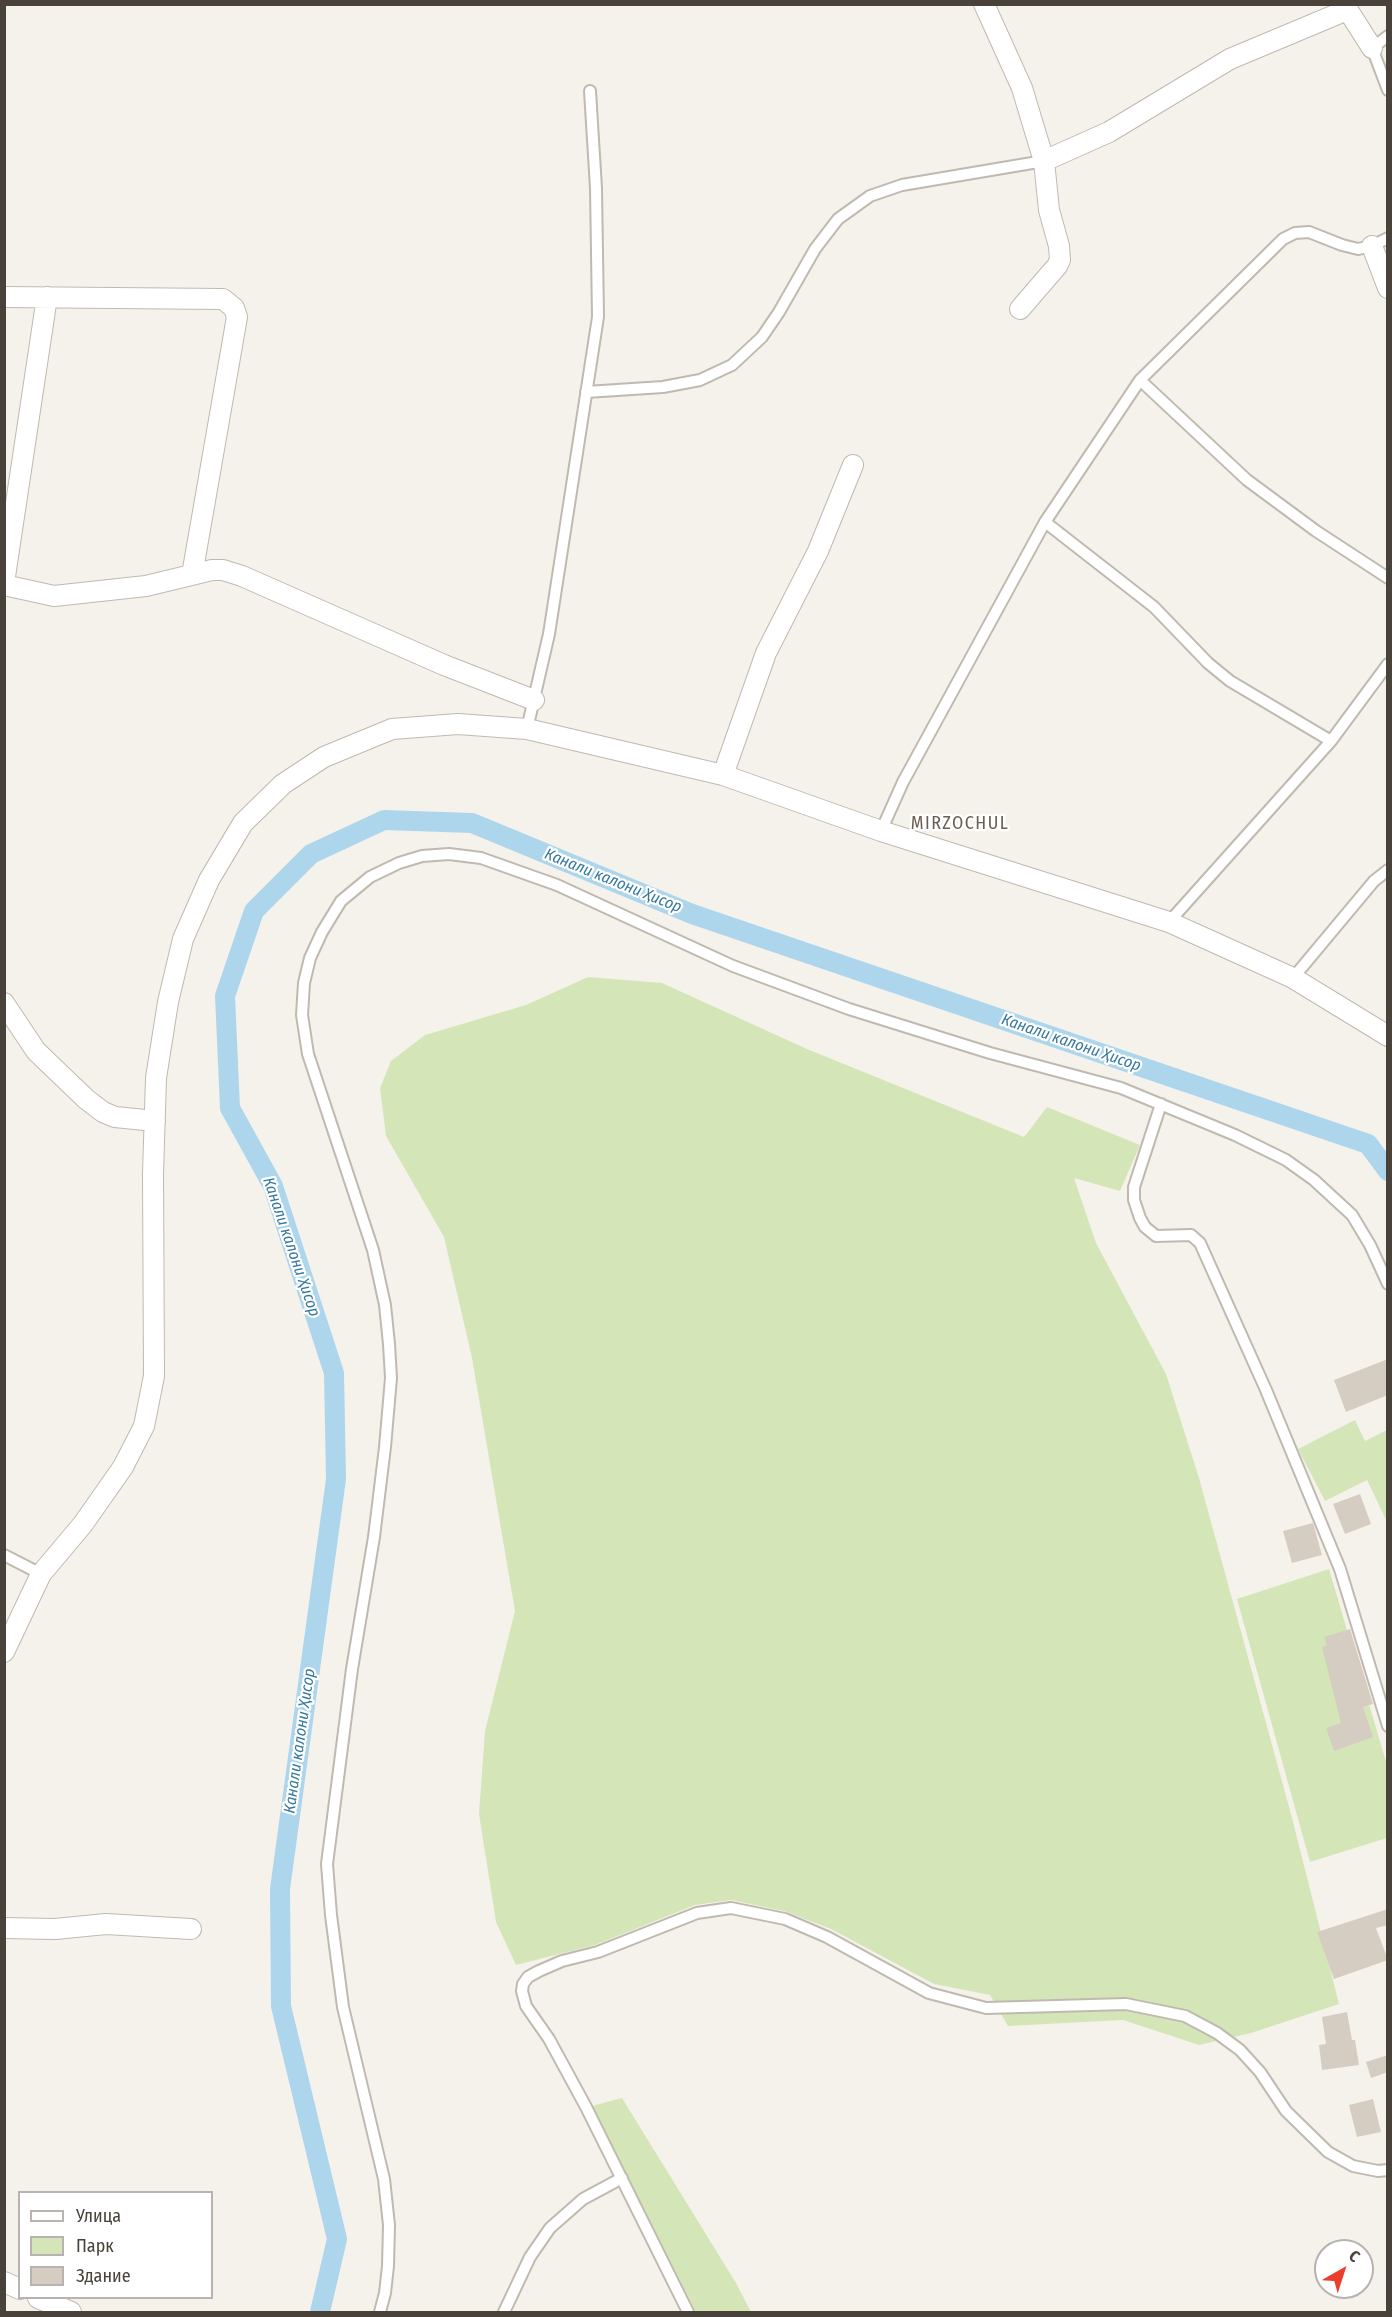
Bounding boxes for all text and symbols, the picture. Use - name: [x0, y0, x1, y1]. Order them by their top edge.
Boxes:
- district label: MIRZOCHUL: [911, 813, 1009, 835]
- water label: Канали калони Ҳисор: [542, 845, 684, 917]
- water label: Канали калони Ҳисор: [999, 1010, 1143, 1076]
- water label: Канали калони Ҳисор: [258, 1175, 324, 1319]
- water label: Канали калони Ҳисор: [280, 1667, 320, 1815]
- legend: [18, 2191, 213, 2299]
- text: Улица: [76, 2205, 121, 2227]
- text: Парк: [76, 2235, 114, 2257]
- north arrow: [1314, 2239, 1374, 2299]
- text: С: [1345, 2246, 1364, 2266]
- text: Здание: [76, 2265, 131, 2287]

